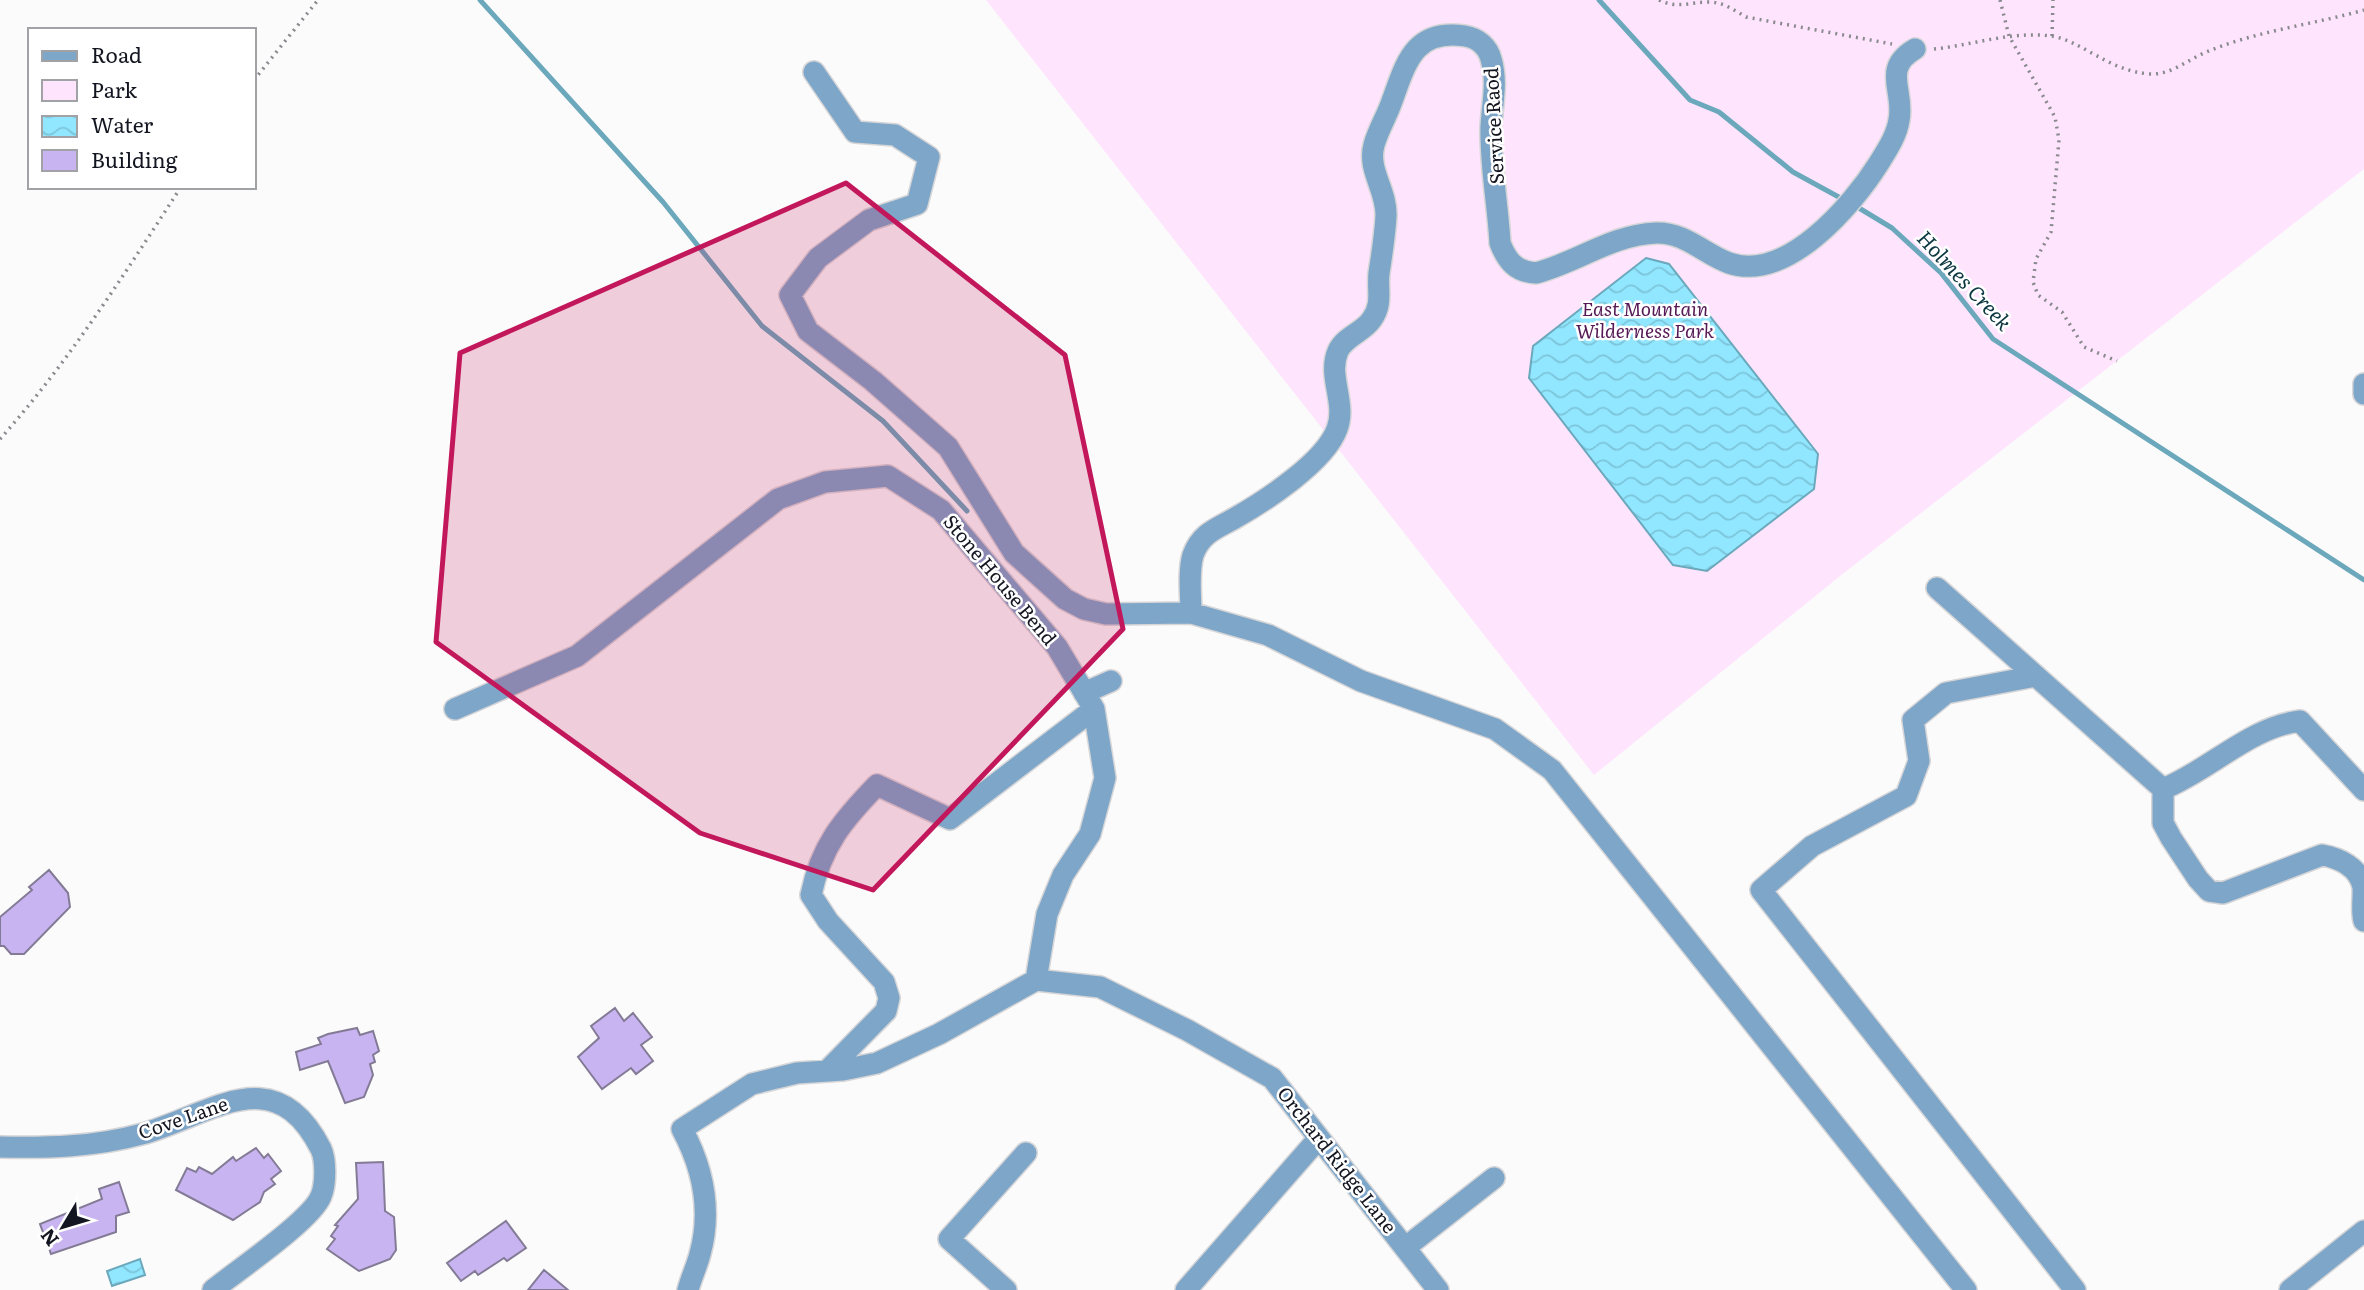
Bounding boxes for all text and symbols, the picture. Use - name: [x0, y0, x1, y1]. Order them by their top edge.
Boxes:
- legend: [28, 28, 256, 189]
- text: Road: [91, 38, 142, 69]
- street label: Service Raod: [1476, 67, 1510, 185]
- text: Park: [91, 73, 137, 104]
- text: Water: [91, 108, 153, 139]
- text: Building: [91, 143, 178, 174]
- water label: Holmes Creek: [1911, 222, 2021, 337]
- park label: East Mountain Wilderness Park: [1576, 294, 1715, 344]
- street label: Stone House Bend: [938, 508, 1064, 651]
- street label: Orchard Ridge Lane: [1271, 1080, 1404, 1239]
- street label: Cove Lane: [134, 1089, 231, 1145]
- north arrow: [28, 1192, 98, 1262]
- text: N: [33, 1223, 65, 1253]

